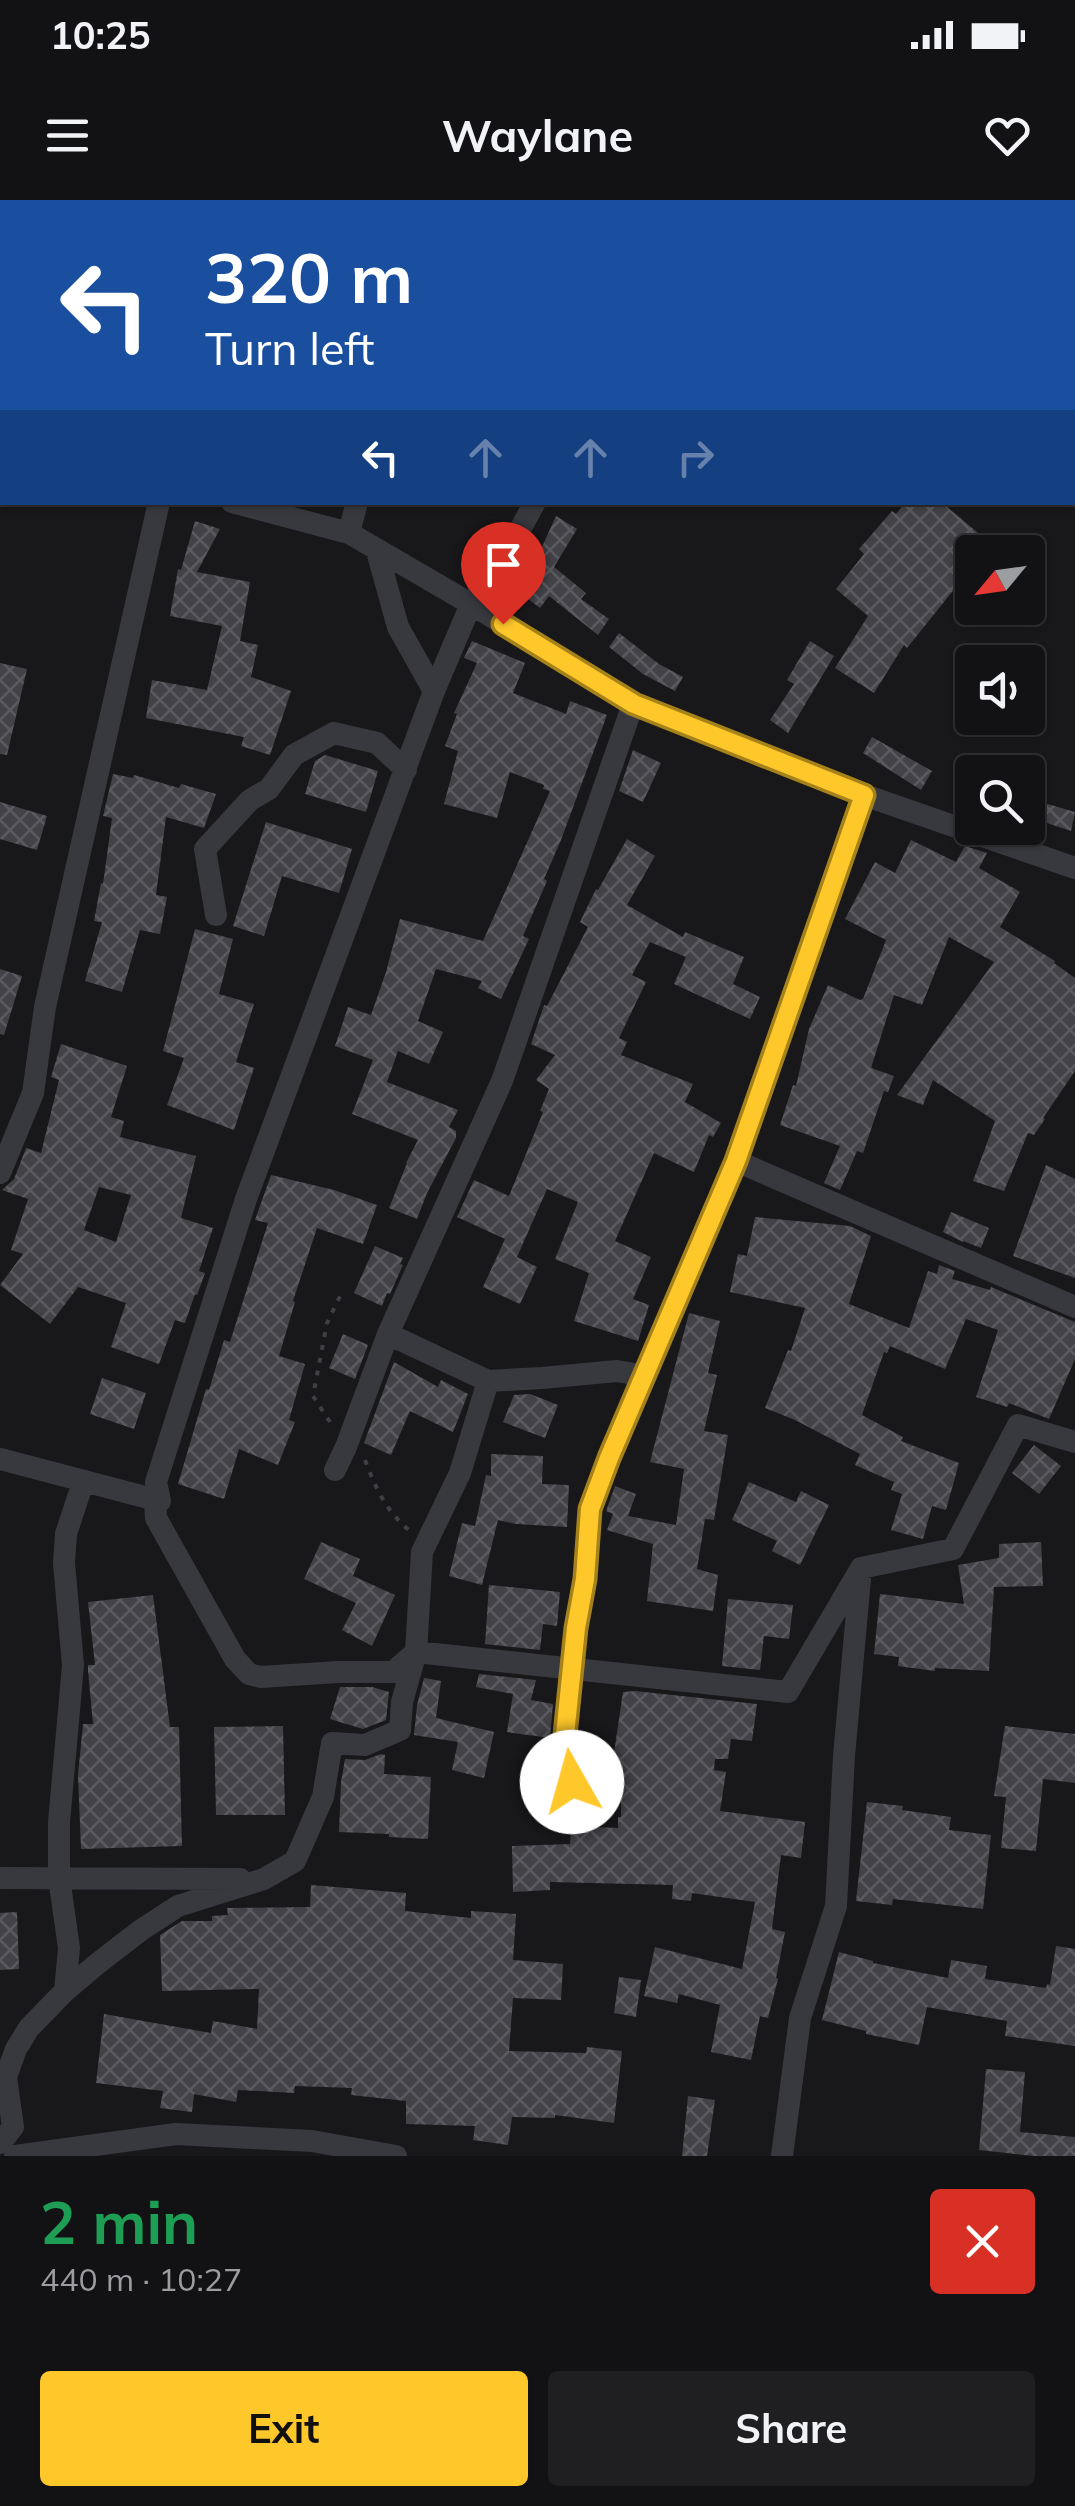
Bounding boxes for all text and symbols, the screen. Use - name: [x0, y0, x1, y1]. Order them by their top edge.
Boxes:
- text: 10:25: [50, 11, 151, 59]
- text: Waylane: [442, 107, 633, 163]
- icon: menu: [40, 108, 95, 163]
- icon: heart: [980, 108, 1035, 163]
- text: 320 m: [205, 233, 413, 321]
- icon: left: [40, 240, 170, 370]
- text: Turn left: [205, 320, 374, 376]
- icon: left: [353, 430, 408, 485]
- icon: ahead: [458, 430, 513, 485]
- icon: ahead: [563, 430, 618, 485]
- icon: right: [668, 430, 723, 485]
- pin: [461, 522, 546, 625]
- north arrow: [955, 535, 1045, 625]
- map controls: [955, 535, 1045, 845]
- icon: arrive: [476, 537, 531, 592]
- button: sound: [955, 645, 1045, 735]
- button: search: [955, 755, 1045, 845]
- position arrow: [520, 1730, 624, 1834]
- text: 2 min: [40, 2184, 198, 2259]
- button: close: [930, 2189, 1035, 2294]
- text: 440 m · 10:27: [40, 2259, 242, 2299]
- button: Exit: [40, 2371, 528, 2486]
- button: Share: [548, 2371, 1035, 2486]

